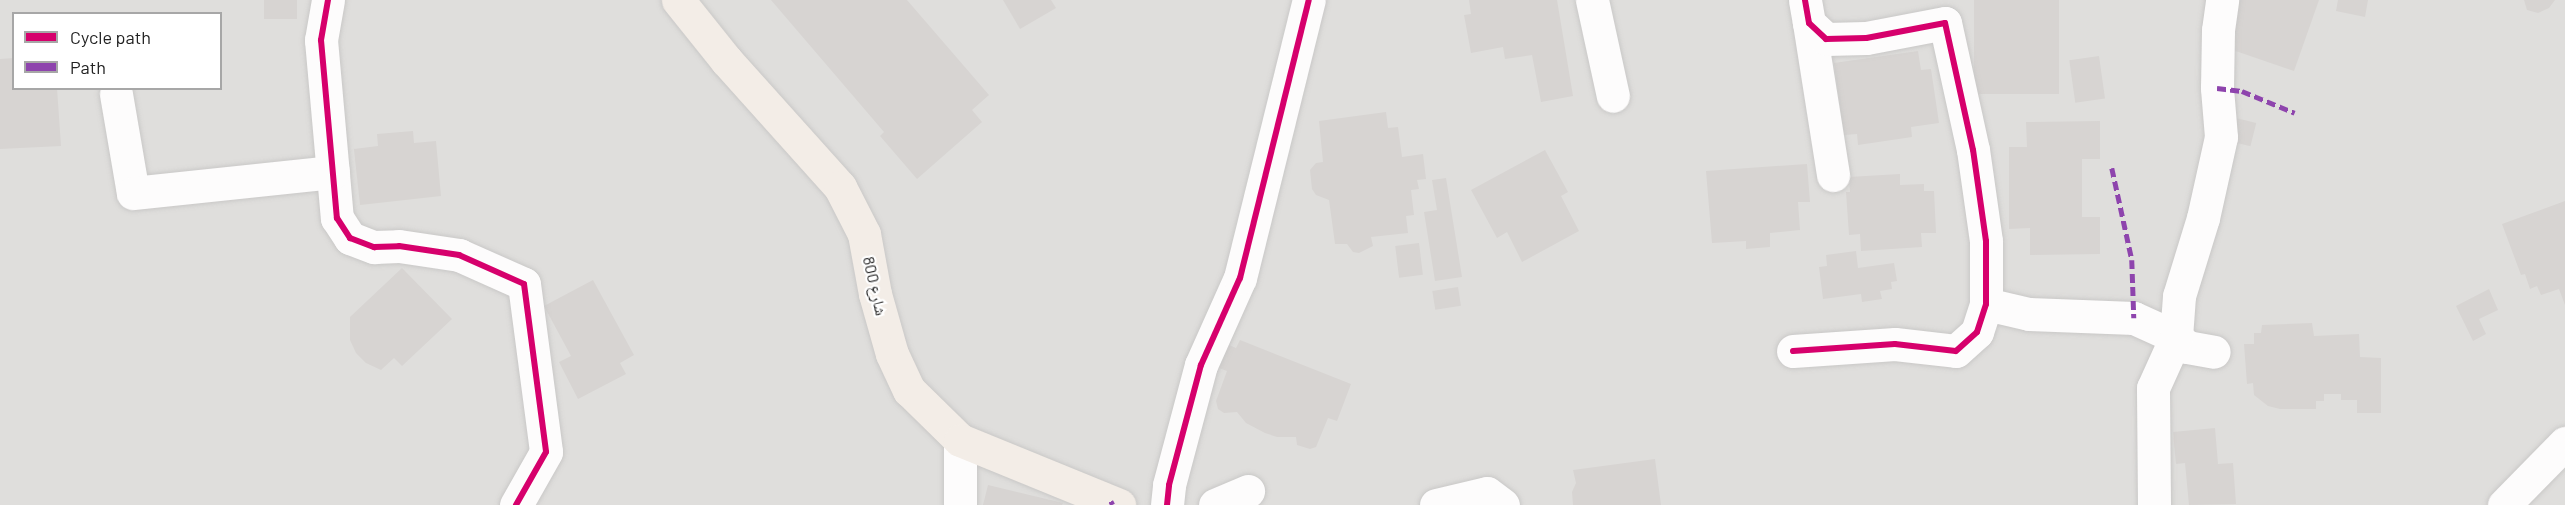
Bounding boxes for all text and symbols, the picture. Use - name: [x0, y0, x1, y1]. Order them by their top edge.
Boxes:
- legend: [12, 12, 222, 90]
- text: Cycle path: [70, 26, 151, 48]
- text: Path: [70, 56, 106, 78]
- street label: شارع 800: [859, 255, 891, 317]

